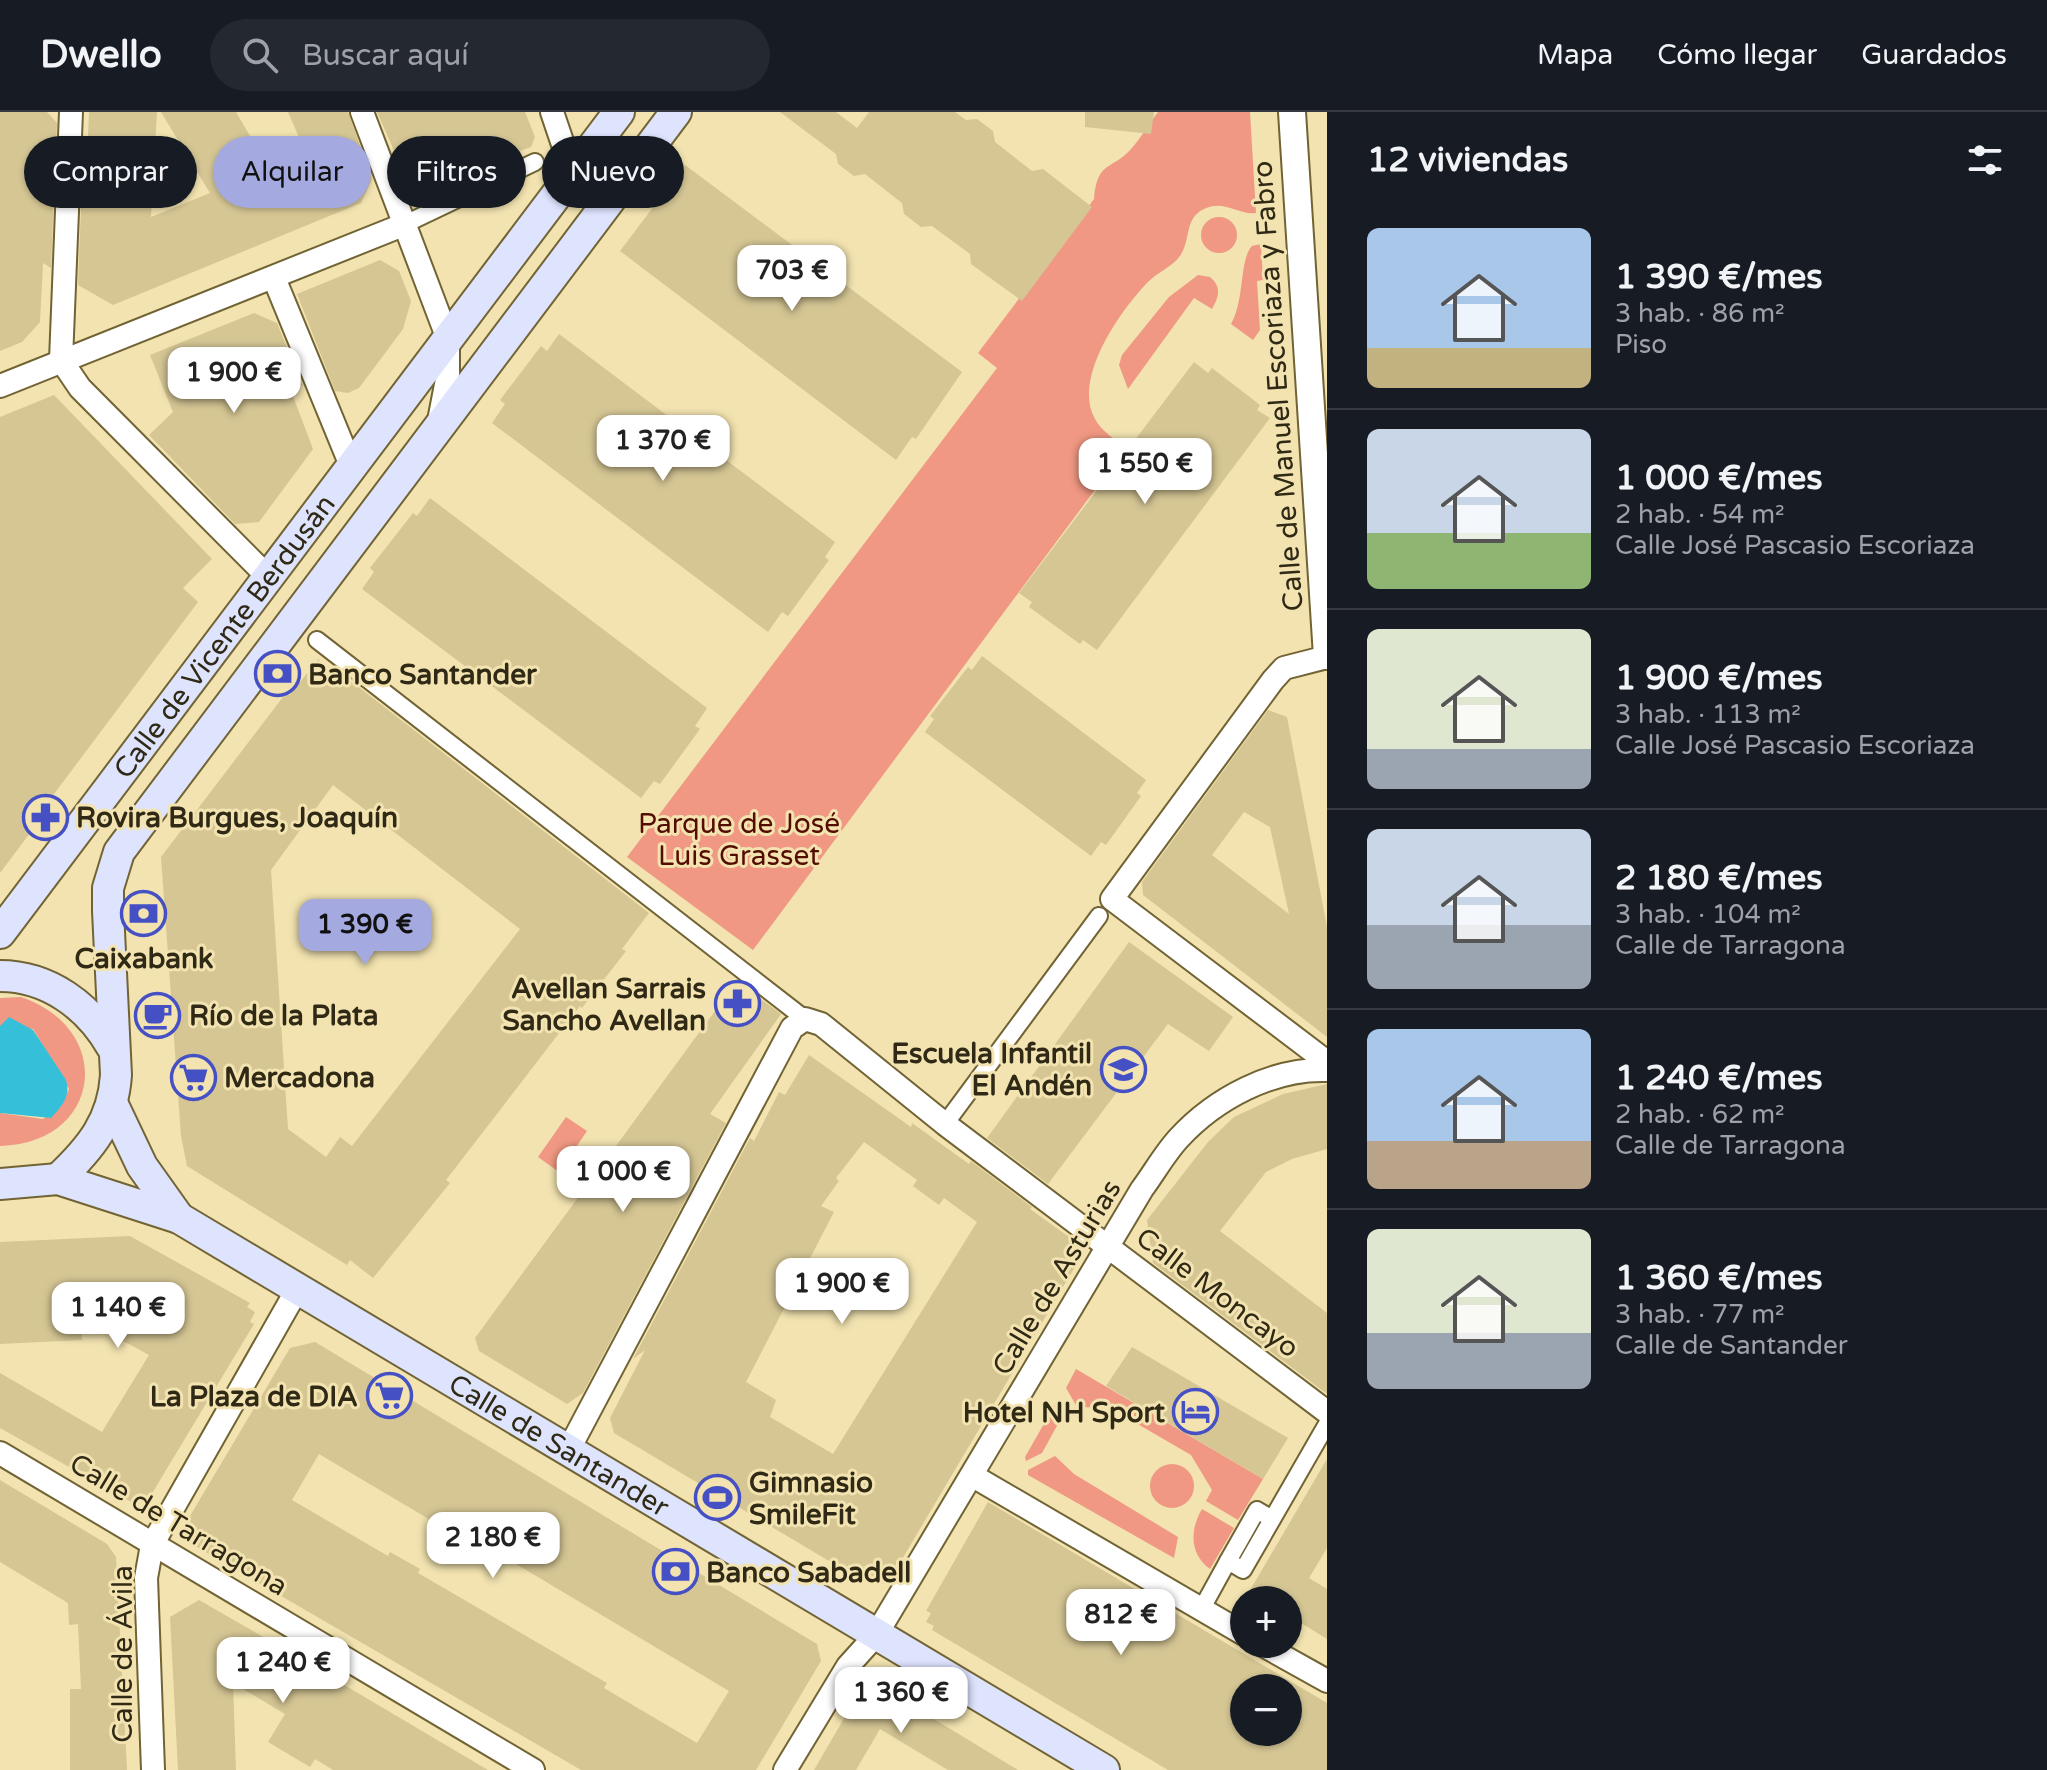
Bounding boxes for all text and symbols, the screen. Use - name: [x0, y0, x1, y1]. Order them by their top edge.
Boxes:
- search box: [210, 19, 770, 91]
- text: Dwello: [40, 32, 162, 78]
- icon: search: [238, 33, 282, 77]
- text: Buscar aquí: [302, 37, 469, 74]
- text: Mapa: [1537, 38, 1613, 72]
- text: Cómo llegar: [1657, 38, 1817, 72]
- text: Guardados: [1861, 38, 2007, 72]
- chip: Comprar: [24, 136, 197, 208]
- chip: Alquilar: [213, 136, 371, 208]
- chip: Filtros: [387, 136, 526, 208]
- chip: Nuevo: [542, 136, 684, 208]
- icon: filters: [1963, 138, 2007, 182]
- text: 12 viviendas: [1367, 140, 1568, 181]
- street label: Calle de Manuel Escoriaza y Fabro: [1245, 160, 1311, 612]
- pin: 703 €: [736, 245, 848, 313]
- text: 703 €: [755, 255, 829, 286]
- text: 1 390 €/mes: [1615, 257, 1823, 298]
- icon: home: [1431, 260, 1527, 356]
- text: 3 hab. · 86 m²: [1615, 298, 1785, 329]
- text: Piso: [1615, 329, 1667, 360]
- pin: 1 900 €: [160, 347, 308, 415]
- text: 1 900 €: [186, 357, 282, 388]
- pin: 1 370 €: [589, 415, 737, 483]
- text: 1 370 €: [615, 425, 711, 456]
- pin: 1 550 €: [1071, 438, 1219, 506]
- text: 1 550 €: [1097, 448, 1193, 479]
- text: 1 000 €/mes: [1615, 458, 1823, 499]
- icon: home: [1431, 461, 1527, 557]
- street label: Calle de Vicente Berdusán: [107, 488, 343, 785]
- text: 2 hab. · 54 m²: [1615, 499, 1785, 530]
- text: Calle José Pascasio Escoriaza: [1615, 530, 1975, 561]
- bank icon: Banco Santander: [253, 650, 301, 698]
- place label: Banco Santander: [308, 658, 538, 692]
- text: 1 900 €/mes: [1615, 658, 1823, 699]
- icon: home: [1431, 661, 1527, 757]
- text: 3 hab. · 113 m²: [1615, 699, 1801, 730]
- text: Calle José Pascasio Escoriaza: [1615, 730, 1975, 761]
- pharmacy icon: Rovira Burgues, Joaquín: [21, 793, 69, 841]
- place label: Rovira Burgues, Joaquín: [76, 801, 398, 835]
- park label: Parque de José Luis Grasset: [638, 807, 840, 873]
- text: 2 180 €/mes: [1615, 858, 1823, 899]
- icon: home: [1431, 861, 1527, 957]
- bank icon: Caixabank: [120, 889, 168, 937]
- pin: 1 390 €: [291, 899, 439, 967]
- text: 3 hab. · 104 m²: [1615, 899, 1801, 930]
- text: 1 390 €: [317, 909, 413, 940]
- text: Calle de Tarragona: [1615, 930, 1846, 961]
- place label: Caixabank: [75, 942, 213, 976]
- place label: Avellan Sarrais Sancho Avellan: [503, 972, 706, 1038]
- pharmacy icon: Avellan Sarrais Sancho Avellan: [713, 980, 761, 1028]
- cafe icon: Río de la Plata: [134, 991, 182, 1039]
- place label: Río de la Plata: [189, 999, 378, 1033]
- place label: Escuela Infantil El Andén: [891, 1037, 1092, 1103]
- school or university icon: Escuela Infantil El Andén: [1099, 1045, 1147, 1093]
- supermarket icon: Mercadona: [169, 1053, 217, 1101]
- text: 1 240 €/mes: [1615, 1058, 1823, 1099]
- place label: Mercadona: [224, 1061, 375, 1095]
- icon: home: [1431, 1061, 1527, 1157]
- text: 2 hab. · 62 m²: [1615, 1099, 1785, 1130]
- text: Calle de Tarragona: [1615, 1130, 1846, 1161]
- pin: 1 000 €: [549, 1146, 697, 1214]
- text: 1 000 €: [575, 1156, 671, 1187]
- street label: Calle de Asturias: [985, 1174, 1129, 1381]
- street label: Calle Moncayo: [1129, 1220, 1306, 1365]
- pin: 1 900 €: [768, 1258, 916, 1326]
- text: 1 360 €/mes: [1615, 1258, 1823, 1299]
- icon: home: [1431, 1261, 1527, 1357]
- text: 1 900 €: [794, 1268, 890, 1299]
- pin: 1 140 €: [44, 1282, 192, 1350]
- text: 1 140 €: [70, 1292, 166, 1323]
- text: 3 hab. · 77 m²: [1615, 1299, 1785, 1330]
- text: Calle de Santander: [1615, 1330, 1848, 1361]
- street label: Calle de Santander: [442, 1367, 675, 1525]
- supermarket icon: La Plaza de DIA: [365, 1372, 413, 1420]
- place label: La Plaza de DIA: [150, 1380, 358, 1414]
- hotel icon: Hotel NH Sport: [1172, 1388, 1220, 1436]
- place label: Hotel NH Sport: [963, 1396, 1165, 1430]
- street label: Calle de Tarragona: [63, 1446, 294, 1603]
- place label: Gimnasio SmileFit: [749, 1466, 873, 1532]
- sports icon: Gimnasio SmileFit: [694, 1474, 742, 1522]
- pin: 2 180 €: [419, 1512, 567, 1580]
- text: 2 180 €: [445, 1522, 541, 1553]
- bank icon: Banco Sabadell: [651, 1548, 699, 1596]
- place label: Banco Sabadell: [706, 1556, 911, 1590]
- street label: Calle de Ávila: [106, 1565, 140, 1743]
- map controls: [1230, 1586, 1302, 1746]
- button: +: [1230, 1586, 1302, 1658]
- pin: 812 €: [1065, 1589, 1177, 1657]
- text: 812 €: [1084, 1599, 1158, 1630]
- pin: 1 240 €: [209, 1637, 357, 1705]
- text: 1 240 €: [235, 1647, 331, 1678]
- pin: 1 360 €: [827, 1667, 975, 1735]
- button: −: [1230, 1674, 1302, 1746]
- text: 1 360 €: [853, 1677, 949, 1708]

